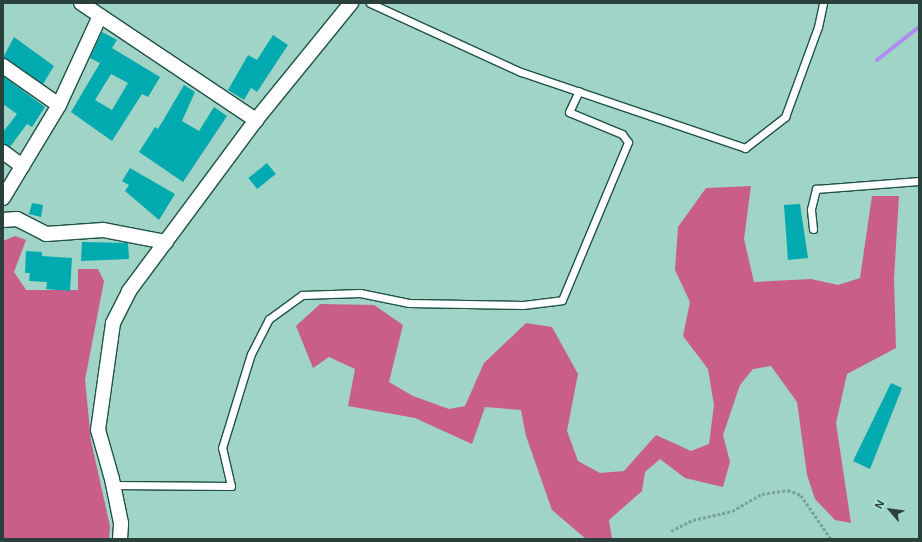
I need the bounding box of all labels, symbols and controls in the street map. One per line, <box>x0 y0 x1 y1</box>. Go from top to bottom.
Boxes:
north arrow <box>870 490 910 530</box>
text: N <box>872 498 887 511</box>

